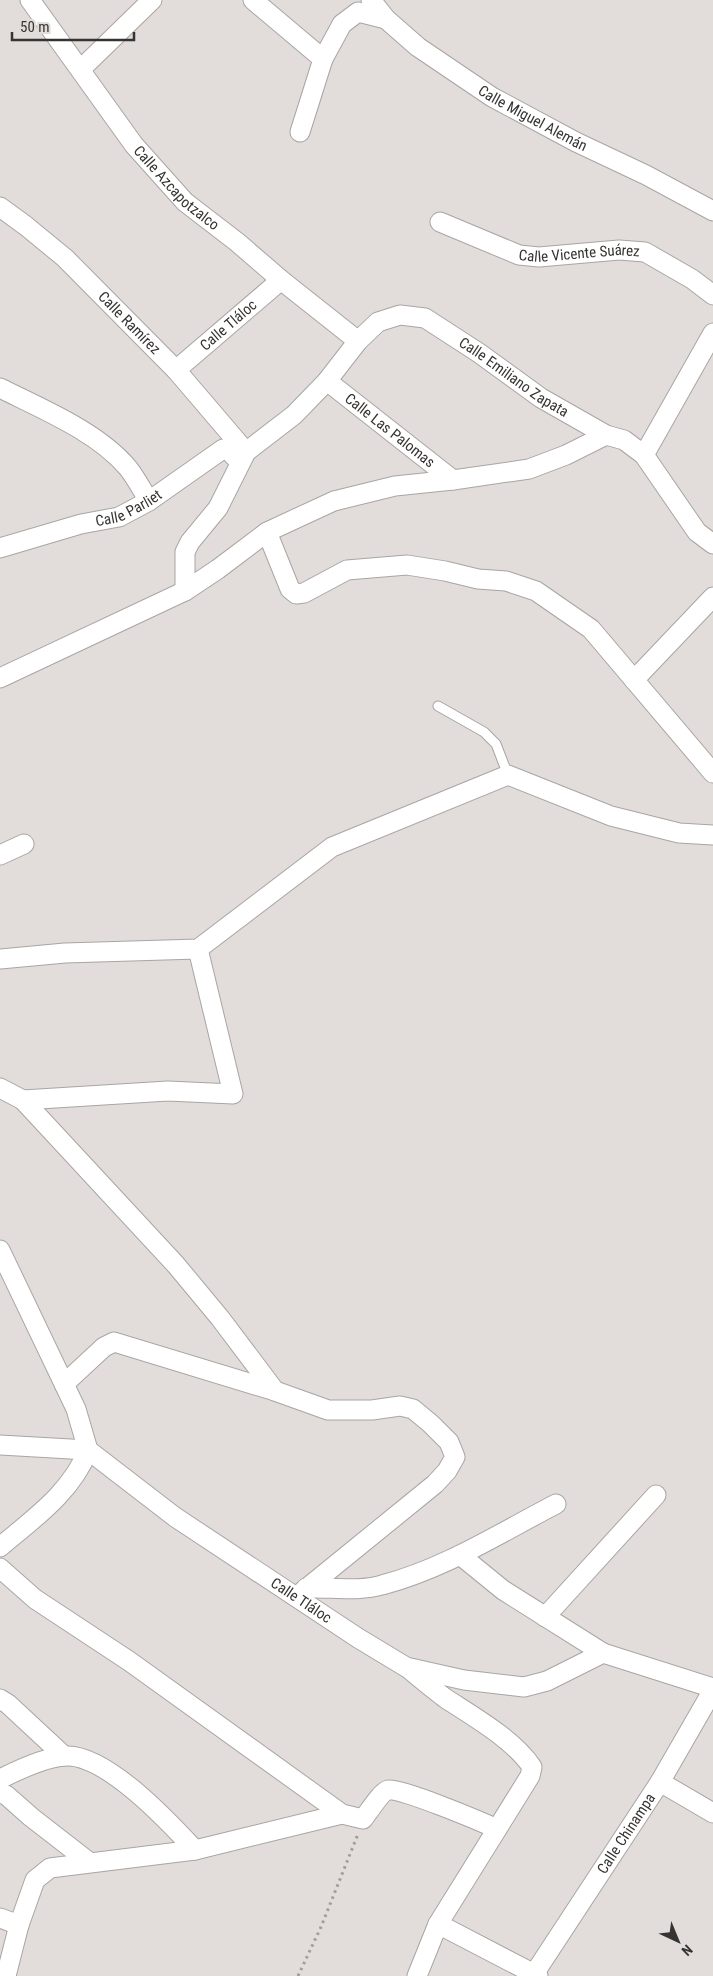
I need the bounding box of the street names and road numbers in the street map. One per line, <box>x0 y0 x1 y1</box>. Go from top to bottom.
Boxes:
street label: Calle Miguel Alemán <box>475 81 590 155</box>
street label: Calle Azcapotzalco <box>130 142 223 234</box>
street label: Calle Vicente Suárez <box>518 241 640 266</box>
street label: Calle Ramírez <box>94 288 164 358</box>
street label: Calle Tláloc <box>196 296 261 354</box>
street label: Calle Emiliano Zapata <box>456 333 572 421</box>
street label: Calle Las Palomas <box>341 390 439 471</box>
street label: Calle Parliet <box>94 486 165 530</box>
street label: Calle Tláloc <box>267 1574 335 1627</box>
street label: Calle Chinampa <box>593 1790 659 1877</box>

